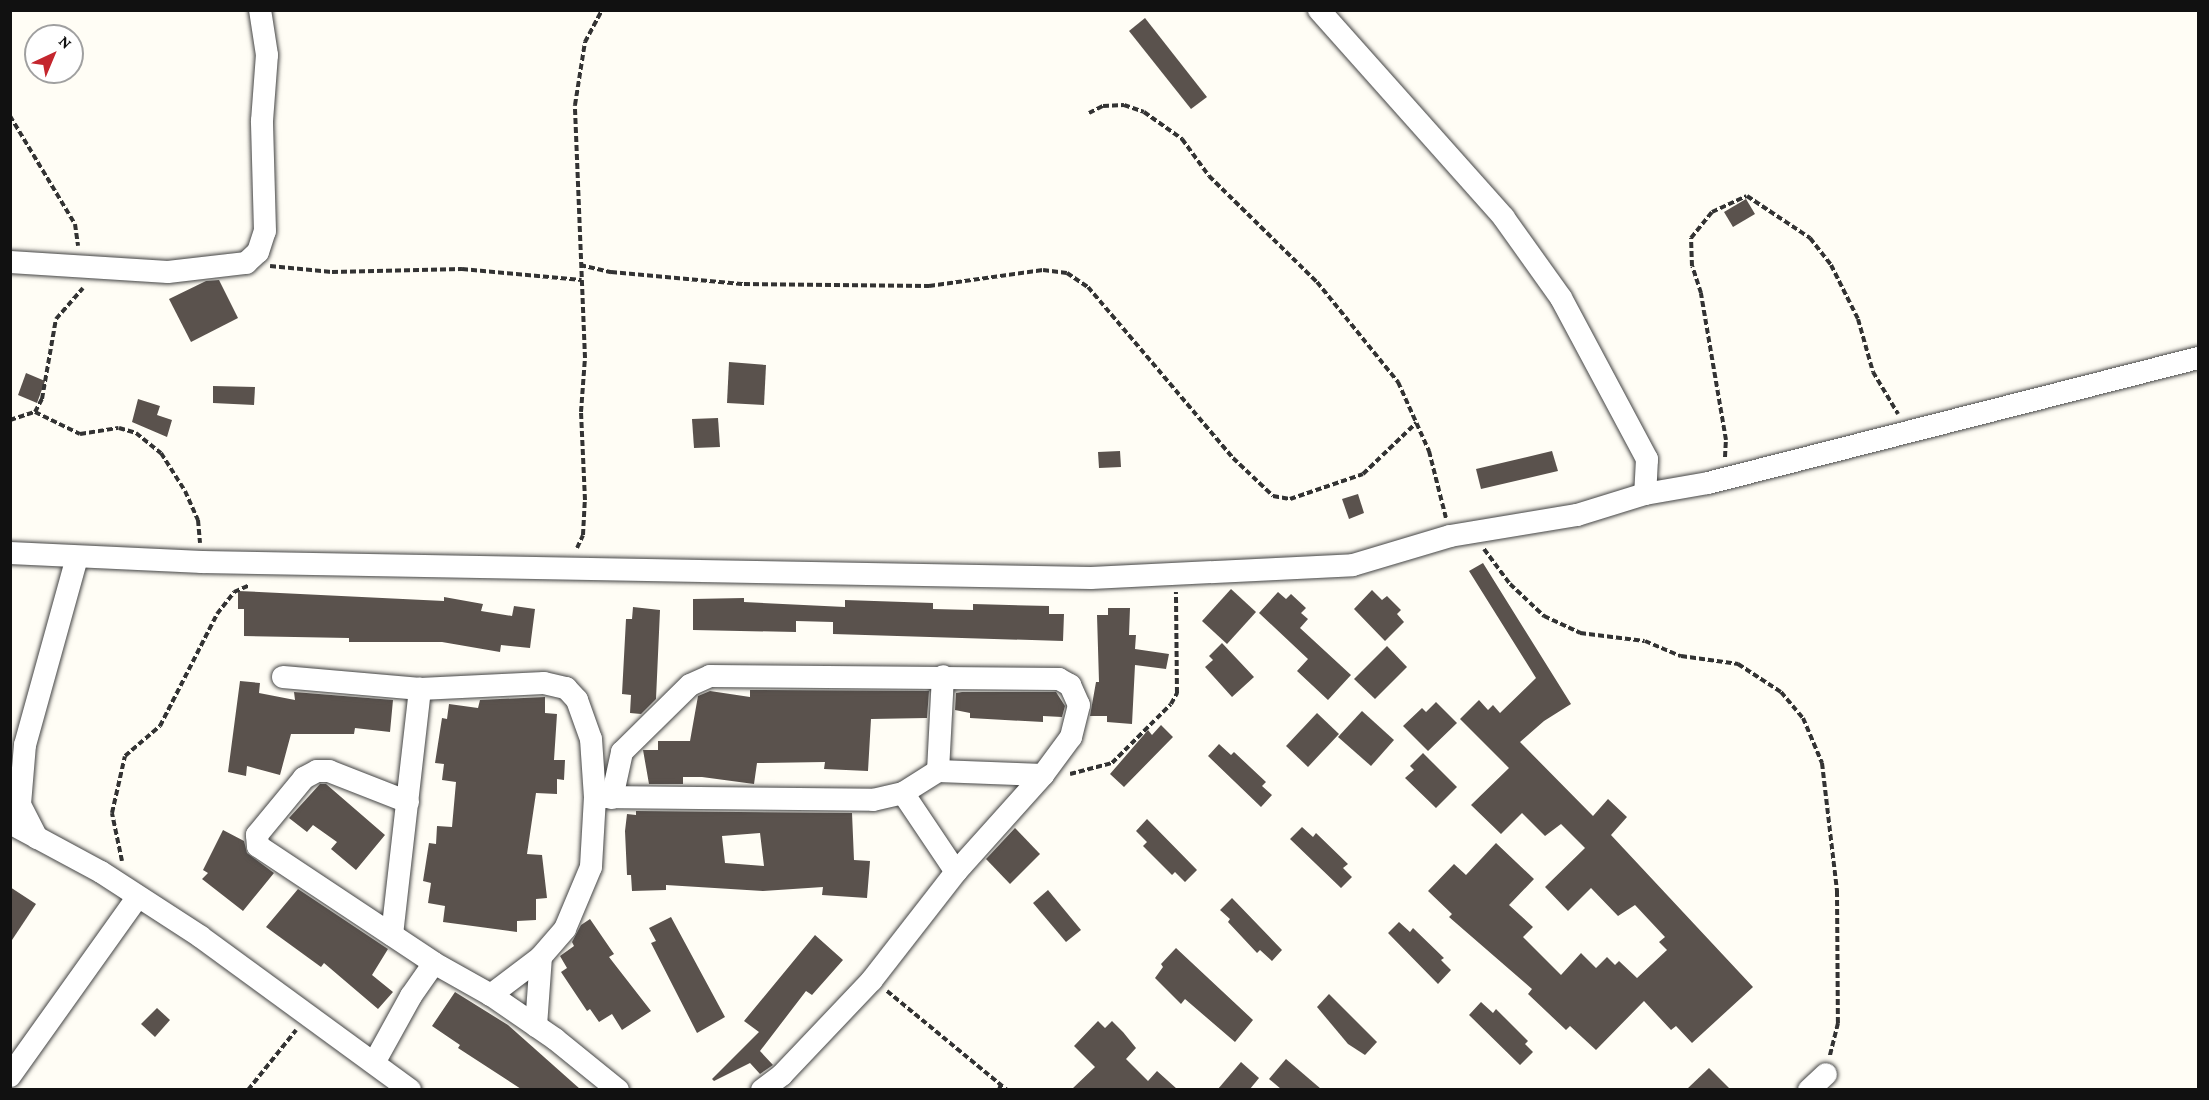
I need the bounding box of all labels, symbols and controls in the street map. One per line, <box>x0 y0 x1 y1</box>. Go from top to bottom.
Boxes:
north arrow <box>24 24 84 84</box>
text: N <box>56 32 75 52</box>

